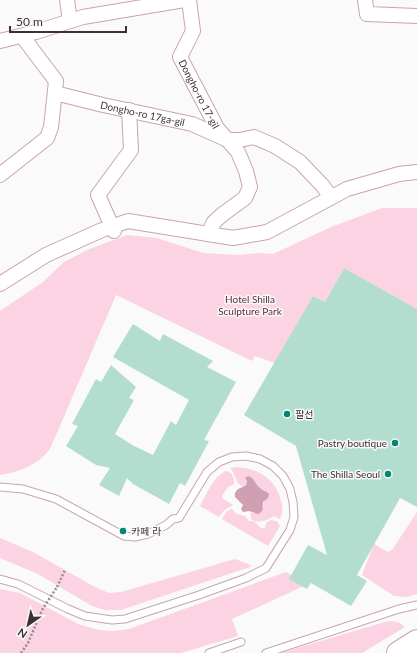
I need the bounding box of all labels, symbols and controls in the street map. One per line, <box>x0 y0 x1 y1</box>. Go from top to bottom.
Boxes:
scale bar <box>10 8 126 34</box>
text: 50 m <box>16 14 43 29</box>
street label: Dongho-ro 17-gil <box>176 57 222 130</box>
street label: Dongho-ro 17ga-gil <box>99 99 186 128</box>
park label: Hotel Shilla Sculpture Park <box>218 293 283 317</box>
place label: 팔선 <box>295 408 313 420</box>
marker: 팔선 <box>282 409 292 419</box>
place label: Pastry boutique <box>318 437 387 449</box>
marker: Pastry boutique <box>390 438 400 448</box>
place label: The Shilla Seoul <box>311 468 380 480</box>
marker: The Shilla Seoul <box>383 469 393 479</box>
place label: 카페 라 <box>131 525 162 537</box>
marker: 카페 라 <box>118 526 128 536</box>
north arrow <box>8 605 48 645</box>
text: N <box>15 626 29 641</box>

